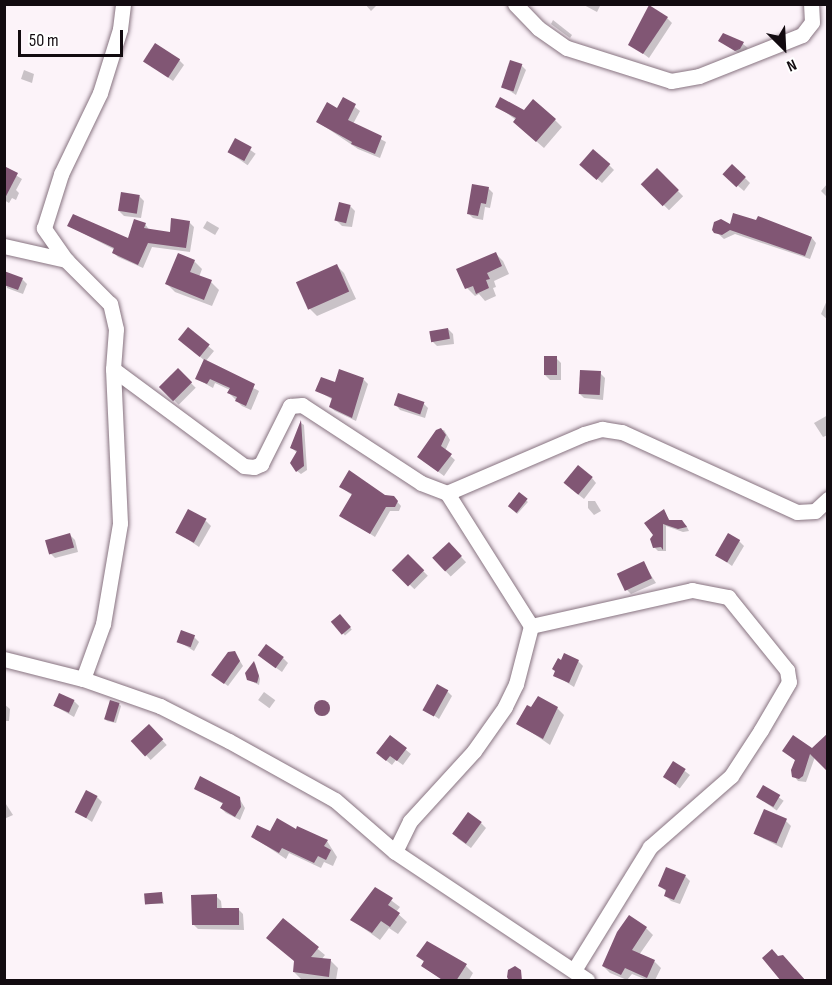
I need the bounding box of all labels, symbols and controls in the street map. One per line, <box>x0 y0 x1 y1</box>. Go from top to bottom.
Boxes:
scale bar <box>21 18 126 56</box>
north arrow <box>754 18 814 78</box>
text: 50 m <box>29 30 59 51</box>
text: N <box>784 54 799 75</box>

